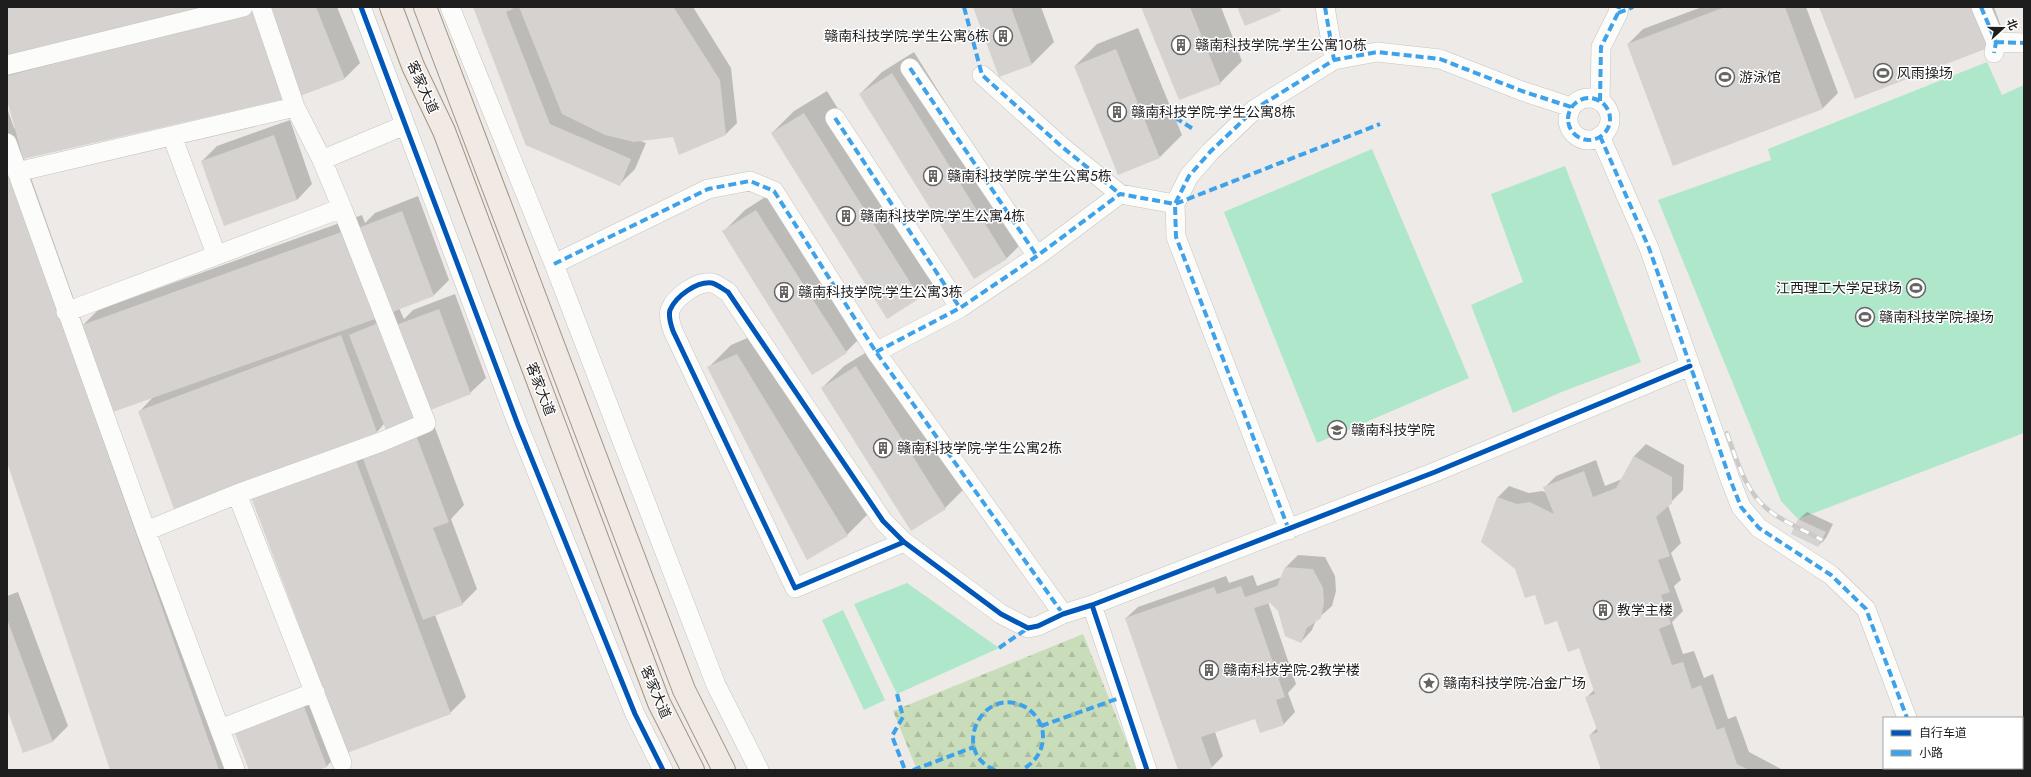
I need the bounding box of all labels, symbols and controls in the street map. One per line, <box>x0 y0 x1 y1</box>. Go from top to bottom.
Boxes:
north arrow <box>1983 8 2023 48</box>
text: 北 <box>2003 16 2022 32</box>
building icon: 赣南科技学院-学生公寓6栋 <box>992 25 1014 47</box>
place label: 赣南科技学院-学生公寓6栋 <box>824 26 989 46</box>
building icon: 赣南科技学院-学生公寓10栋 <box>1170 34 1192 56</box>
place label: 赣南科技学院-学生公寓10栋 <box>1195 35 1367 55</box>
street label: 客家大道 <box>402 57 444 117</box>
sports icon: 风雨操场 <box>1872 62 1894 84</box>
place label: 风雨操场 <box>1897 63 1953 83</box>
sports icon: 游泳馆 <box>1714 66 1736 88</box>
place label: 游泳馆 <box>1739 67 1781 87</box>
building icon: 赣南科技学院-学生公寓8栋 <box>1106 101 1128 123</box>
place label: 赣南科技学院-学生公寓8栋 <box>1131 102 1296 122</box>
building icon: 赣南科技学院-学生公寓5栋 <box>922 165 944 187</box>
place label: 赣南科技学院-学生公寓5栋 <box>947 166 1112 186</box>
building icon: 赣南科技学院-学生公寓4栋 <box>835 205 857 227</box>
place label: 赣南科技学院-学生公寓4栋 <box>860 206 1025 226</box>
sports icon: 江西理工大学足球场 <box>1905 277 1927 299</box>
place label: 江西理工大学足球场 <box>1776 278 1902 298</box>
building icon: 赣南科技学院-学生公寓3栋 <box>773 281 795 303</box>
place label: 赣南科技学院-学生公寓3栋 <box>798 282 963 302</box>
sports icon: 赣南科技学院-操场 <box>1854 306 1876 328</box>
place label: 赣南科技学院-操场 <box>1879 307 1994 327</box>
street label: 客家大道 <box>522 359 560 419</box>
school or university icon: 赣南科技学院 <box>1326 419 1348 441</box>
place label: 赣南科技学院 <box>1351 420 1435 440</box>
building icon: 赣南科技学院-学生公寓2栋 <box>872 437 894 459</box>
place label: 赣南科技学院-学生公寓2栋 <box>897 438 1062 458</box>
building icon: 教学主楼 <box>1592 599 1614 621</box>
place label: 教学主楼 <box>1617 600 1673 620</box>
building icon: 赣南科技学院-2教学楼 <box>1198 659 1220 681</box>
place label: 赣南科技学院-2教学楼 <box>1223 660 1360 680</box>
street label: 客家大道 <box>636 662 676 722</box>
place icon: 赣南科技学院-冶金广场 <box>1418 672 1440 694</box>
place label: 赣南科技学院-冶金广场 <box>1443 673 1586 693</box>
legend <box>1883 717 2023 769</box>
text: 自行车道 <box>1919 724 1967 742</box>
text: 小路 <box>1919 744 1943 762</box>

